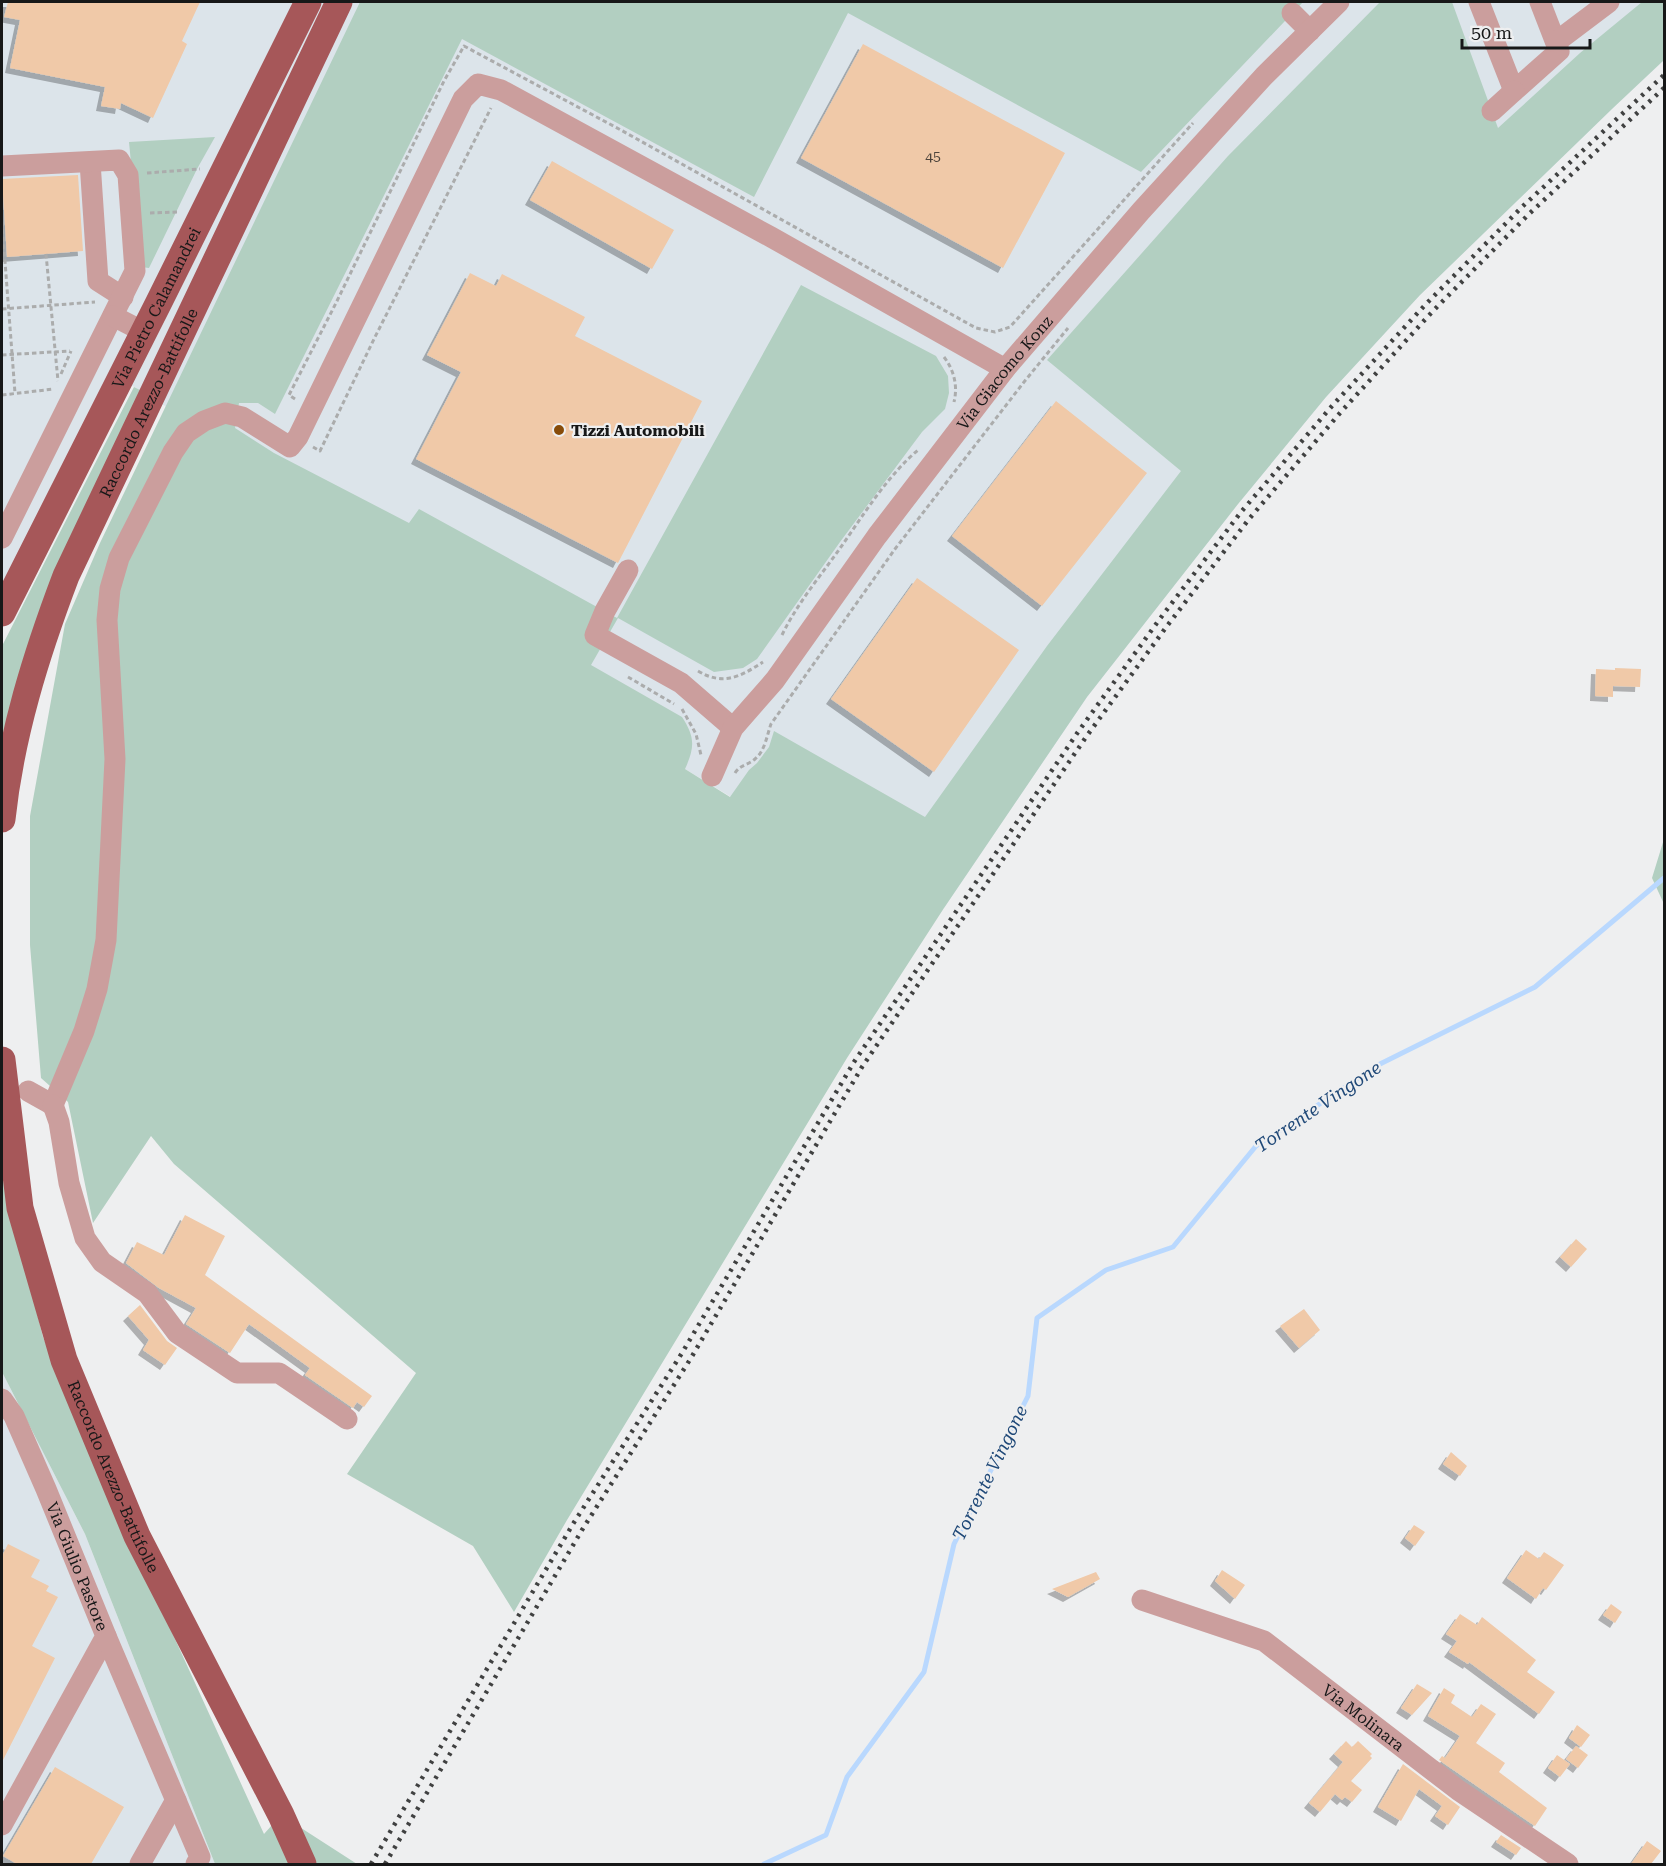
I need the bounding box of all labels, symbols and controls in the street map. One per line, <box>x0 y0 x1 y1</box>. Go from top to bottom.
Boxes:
scale bar <box>1462 12 1590 50</box>
text: 50 m <box>1471 22 1512 43</box>
house number: 45 <box>925 148 941 164</box>
street label: Via Pietro Calamandrei <box>108 224 205 391</box>
street label: Raccordo Arezzo-Battifolle <box>96 305 202 500</box>
street label: Via Giacomo Konz <box>953 312 1057 434</box>
place label: Tizzi Automobili <box>571 421 705 440</box>
marker: Tizzi Automobili <box>552 423 566 437</box>
water label: Torrente Vingone <box>1251 1057 1385 1157</box>
street label: Raccordo Arezzo-Battifolle <box>64 1378 163 1576</box>
water label: Torrente Vingone <box>948 1402 1031 1544</box>
street label: Via Giulio Pastore <box>42 1499 112 1634</box>
street label: Via Molinara <box>1318 1680 1408 1755</box>

